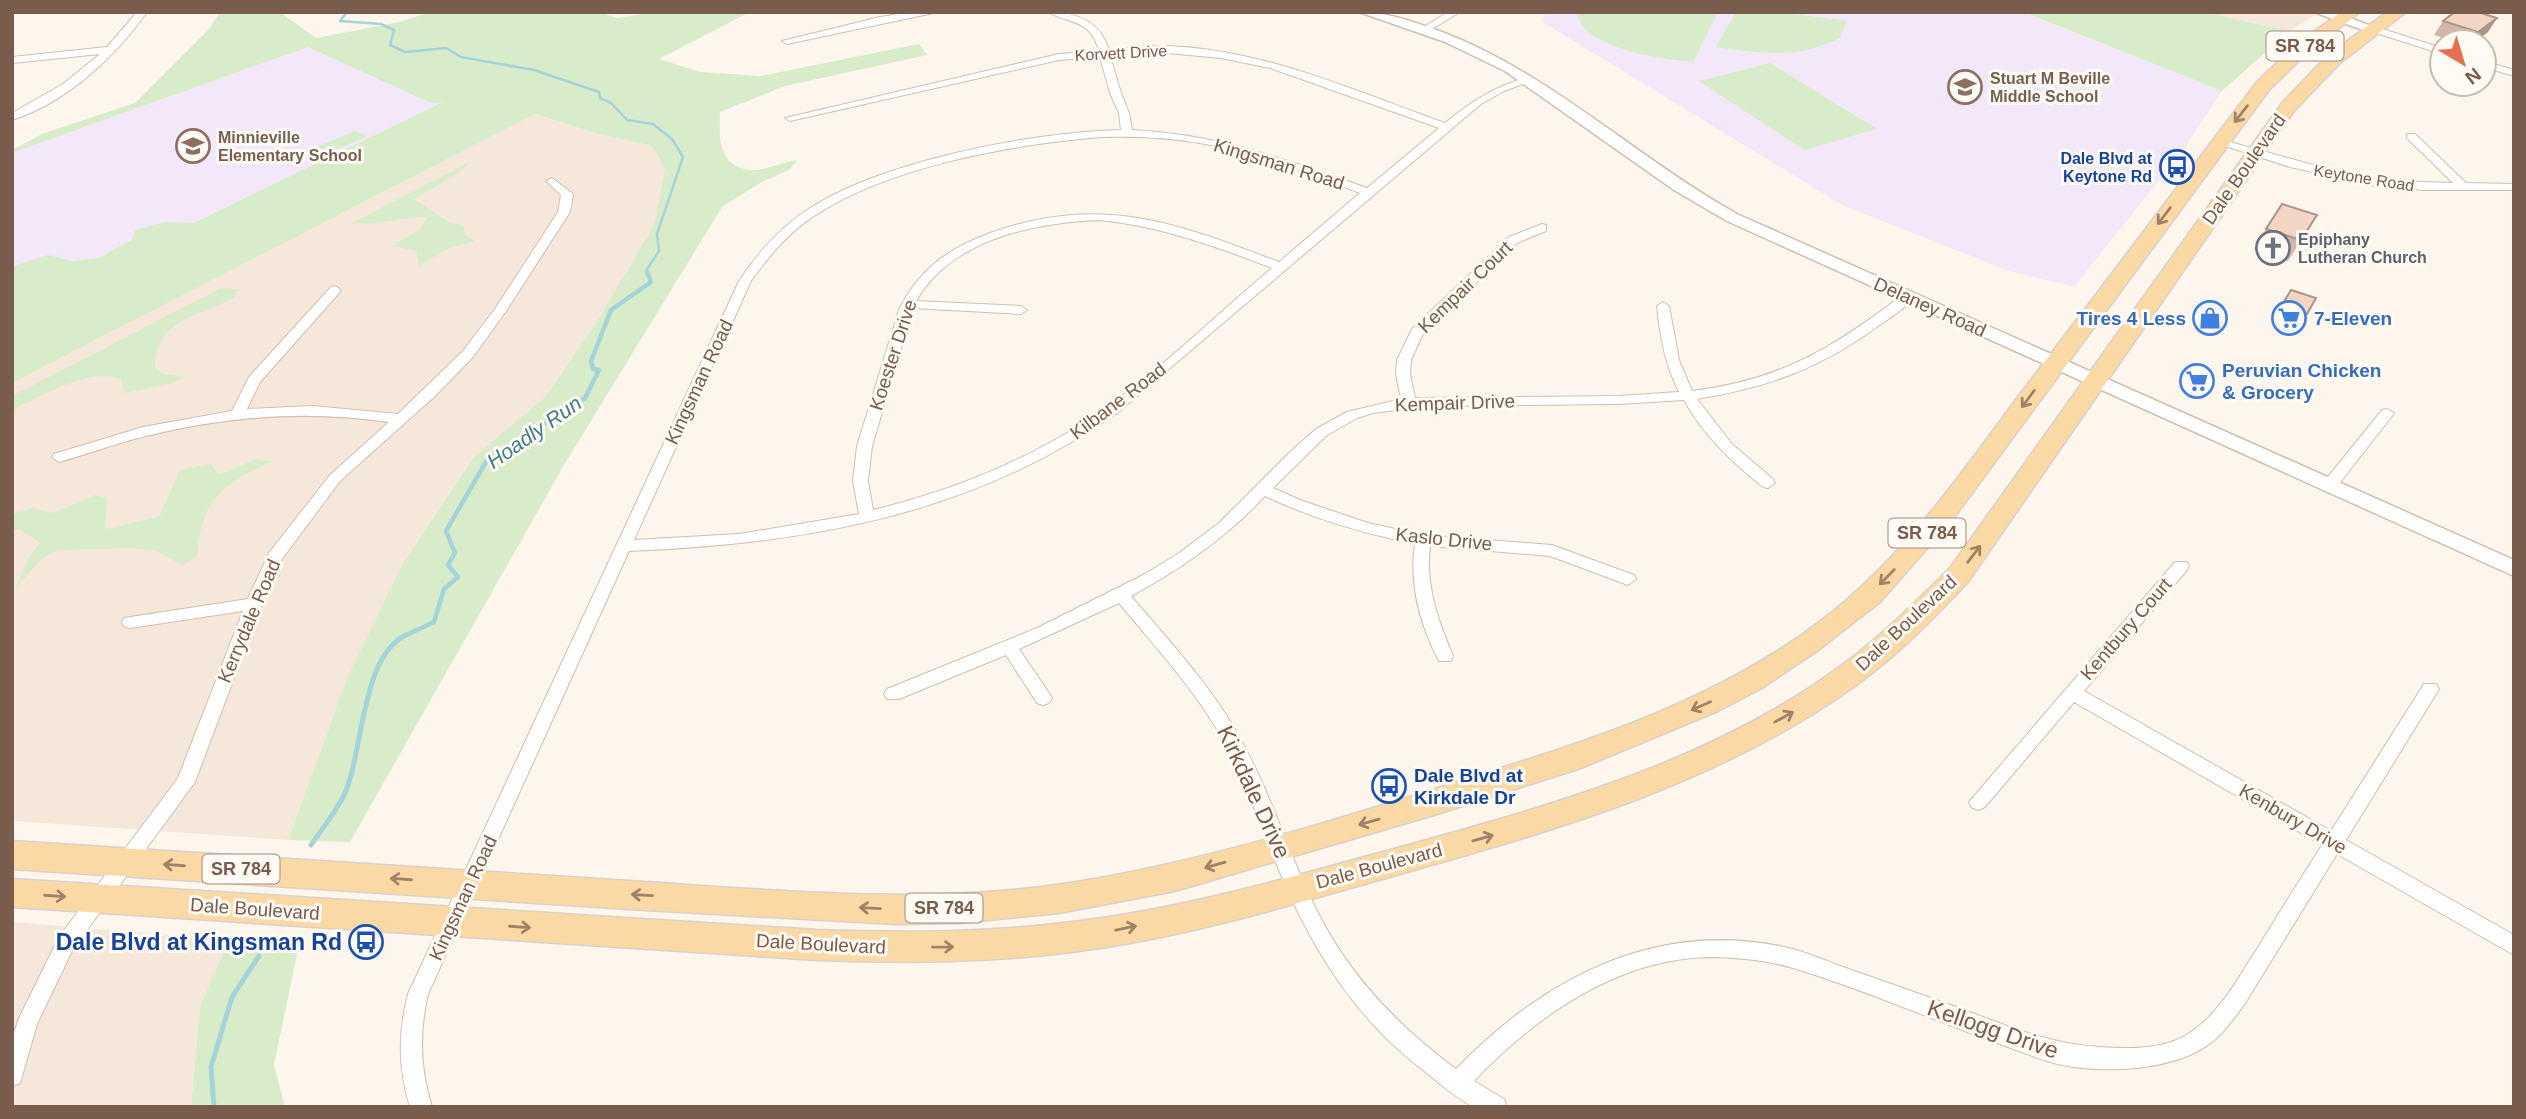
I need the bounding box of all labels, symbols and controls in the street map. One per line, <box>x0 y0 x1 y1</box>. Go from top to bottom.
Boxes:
north arrow <box>2428 28 2498 98</box>
road number: SR 784 <box>2266 32 2344 60</box>
street label: Korvett Drive <box>1074 42 1168 64</box>
text: N <box>2461 64 2485 89</box>
school or university icon: Stuart M Beville Middle School <box>1946 68 1984 106</box>
place label: Stuart M Beville Middle School <box>1990 70 2110 105</box>
one-way arrow <box>2234 104 2249 123</box>
street label: Dale Boulevard <box>2198 110 2290 228</box>
school or university icon: Minnieville Elementary School <box>174 127 212 165</box>
place label: Minnieville Elementary School <box>218 129 362 164</box>
street label: Kingsman Road <box>1211 134 1347 194</box>
bus stop icon: Dale Blvd at Keytone Rd <box>2158 148 2196 186</box>
place label: Dale Blvd at Keytone Rd <box>2060 150 2153 185</box>
street label: Keytone Road <box>2313 162 2415 194</box>
one-way arrow <box>2156 206 2171 225</box>
church icon: Epiphany Lutheran Church <box>2254 229 2292 267</box>
place label: Epiphany Lutheran Church <box>2298 231 2427 266</box>
street label: Kempair Court <box>1414 236 1517 337</box>
street label: Delaney Road <box>1871 273 1989 341</box>
street label: Koester Drive <box>865 297 921 413</box>
shop icon: Tires 4 Less <box>2191 299 2229 337</box>
supermarket icon: 7-Eleven <box>2270 299 2308 337</box>
place label: Tires 4 Less <box>2076 308 2186 329</box>
place label: 7-Eleven <box>2314 308 2392 329</box>
street label: Kingsman Road <box>661 316 737 448</box>
street label: Kilbane Road <box>1066 358 1170 444</box>
place label: Peruvian Chicken & Grocery <box>2222 360 2381 403</box>
supermarket icon: Peruvian Chicken & Grocery <box>2178 362 2216 400</box>
one-way arrow <box>2021 389 2035 408</box>
street label: Kempair Drive <box>1394 390 1516 416</box>
water label: Hoadly Run <box>482 391 586 473</box>
road number: SR 784 <box>1888 518 1966 548</box>
street label: Kaslo Drive <box>1395 523 1493 555</box>
one-way arrow <box>1967 546 1982 564</box>
street label: Kerrydale Road <box>214 556 284 686</box>
one-way arrow <box>1879 568 1896 585</box>
street label: Dale Boulevard <box>1851 571 1961 675</box>
street label: Kentbury Court <box>2076 573 2176 684</box>
one-way arrow <box>1691 700 1712 713</box>
one-way arrow <box>1774 710 1794 724</box>
street label: Kirkdale Drive <box>1212 722 1296 862</box>
place label: Dale Blvd at Kirkdale Dr <box>1414 765 1523 808</box>
bus stop icon: Dale Blvd at Kirkdale Dr <box>1370 767 1408 805</box>
street label: Kenbury Drive <box>2236 780 2350 858</box>
one-way arrow <box>1358 816 1380 829</box>
one-way arrow <box>1471 831 1494 844</box>
street label: Kingsman Road <box>425 832 501 964</box>
street label: Dale Boulevard <box>1314 839 1444 893</box>
road number: SR 784 <box>202 854 280 884</box>
one-way arrow <box>164 858 186 871</box>
one-way arrow <box>1204 860 1226 873</box>
one-way arrow <box>390 873 413 886</box>
one-way arrow <box>631 889 654 902</box>
one-way arrow <box>43 890 66 903</box>
street label: Dale Boulevard <box>189 894 321 924</box>
road number: SR 784 <box>906 894 982 923</box>
one-way arrow <box>859 901 881 914</box>
one-way arrow <box>508 920 531 933</box>
one-way arrow <box>1114 921 1137 935</box>
bus stop icon: Dale Blvd at Kingsman Rd <box>347 923 385 961</box>
place label: Dale Blvd at Kingsman Rd <box>56 929 342 955</box>
street label: Dale Boulevard <box>756 930 886 958</box>
one-way arrow <box>931 940 954 954</box>
street label: Kellogg Drive <box>1924 994 2062 1064</box>

